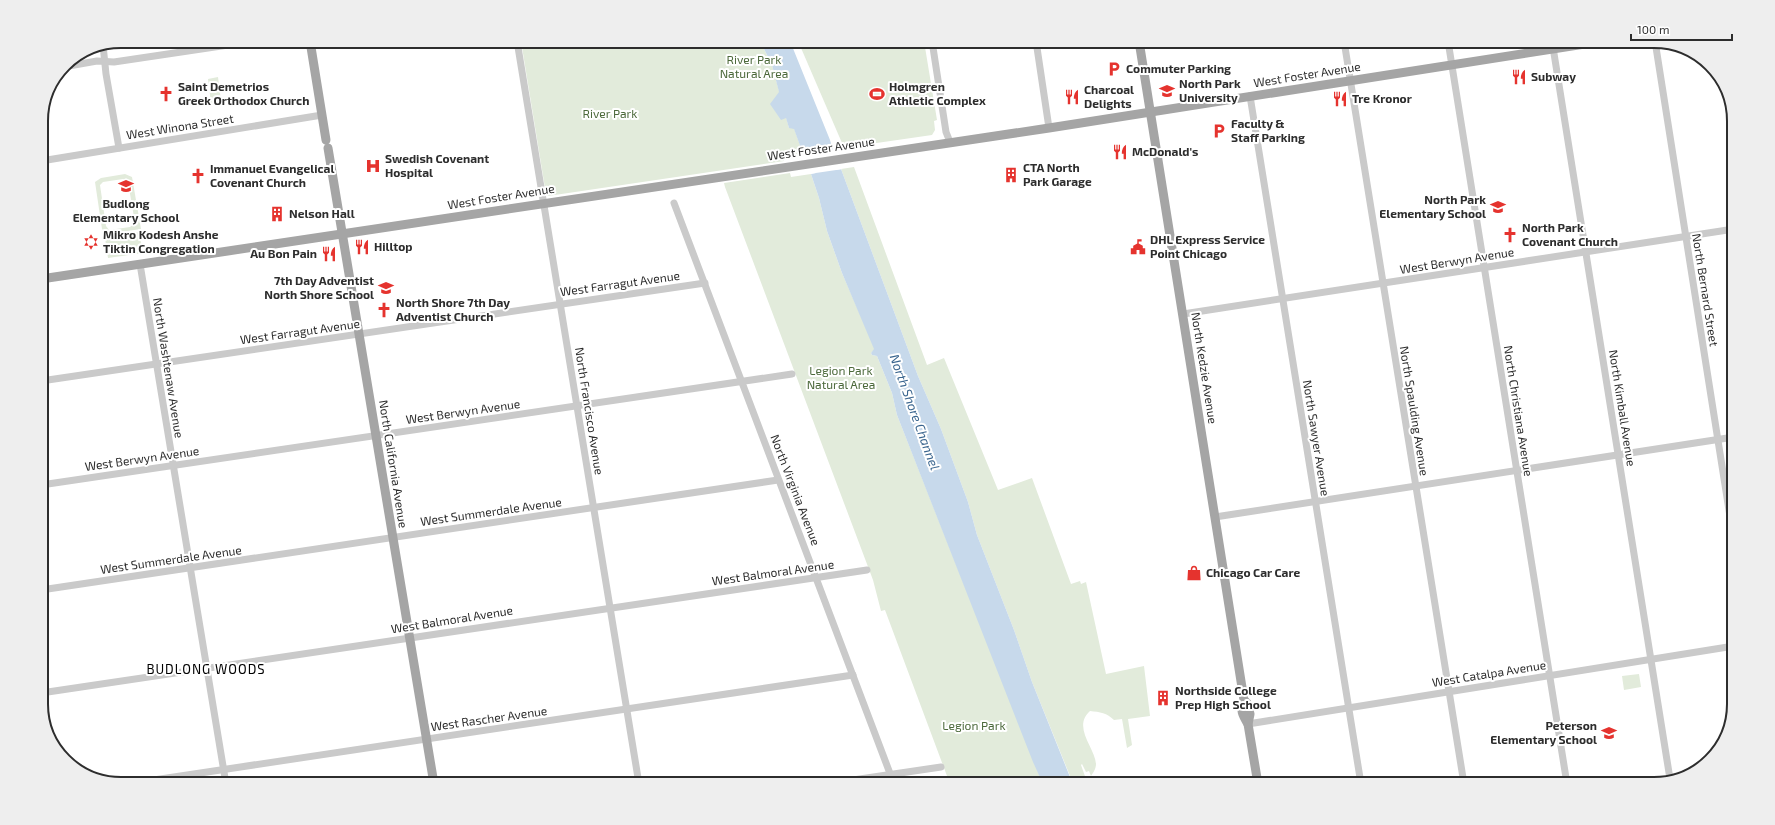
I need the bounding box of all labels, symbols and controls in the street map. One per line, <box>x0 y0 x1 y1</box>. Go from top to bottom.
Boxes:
scale bar <box>1631 16 1732 42</box>
text: 100 m <box>1637 22 1669 36</box>
park label: River Park Natural Area <box>720 52 788 80</box>
street label: West Foster Avenue <box>1252 59 1361 89</box>
parking icon: Commuter Parking <box>1105 60 1123 78</box>
place label: Commuter Parking <box>1126 61 1231 75</box>
restaurant icon: Subway <box>1510 68 1528 86</box>
place label: Subway <box>1531 69 1576 84</box>
place label: North Park University <box>1179 76 1241 105</box>
place label: Saint Demetrios Greek Orthodox Church <box>178 79 309 107</box>
place label: Holmgren Athletic Complex <box>889 79 986 107</box>
place label: Charcoal Delights <box>1084 82 1134 110</box>
school or university icon: North Park University <box>1158 82 1176 100</box>
church icon: Saint Demetrios Greek Orthodox Church <box>157 85 175 103</box>
sports icon: Holmgren Athletic Complex <box>868 85 886 103</box>
restaurant icon: Charcoal Delights <box>1063 88 1081 106</box>
restaurant icon: Tre Kronor <box>1331 90 1349 108</box>
place label: Tre Kronor <box>1352 91 1412 105</box>
park label: River Park <box>583 106 637 120</box>
street label: West Winona Street <box>125 111 235 141</box>
place label: Faculty & Staff Parking <box>1231 116 1305 144</box>
parking icon: Faculty & Staff Parking <box>1210 122 1228 140</box>
street label: West Foster Avenue <box>766 134 875 162</box>
restaurant icon: McDonald's <box>1111 143 1129 161</box>
place label: McDonald's <box>1132 144 1198 158</box>
place label: Swedish Covenant Hospital <box>385 151 489 179</box>
hospital icon: Swedish Covenant Hospital <box>364 157 382 175</box>
place label: CTA North Park Garage <box>1023 160 1092 188</box>
place label: Immanuel Evangelical Covenant Church <box>210 161 334 189</box>
building icon: CTA North Park Garage <box>1002 166 1020 184</box>
church icon: Immanuel Evangelical Covenant Church <box>189 167 207 185</box>
school or university icon: Budlong Elementary School <box>117 177 135 195</box>
street label: West Foster Avenue <box>446 181 555 211</box>
place label: North Park Elementary School <box>1379 192 1486 221</box>
place label: Budlong Elementary School <box>73 196 179 225</box>
school or university icon: North Park Elementary School <box>1489 198 1507 216</box>
building icon: Nelson Hall <box>268 205 286 223</box>
place label: Nelson Hall <box>289 206 355 220</box>
place label: North Park Covenant Church <box>1522 220 1618 248</box>
church icon: North Park Covenant Church <box>1501 226 1519 244</box>
place label: Mikro Kodesh Anshe Tiktin Congregation <box>103 227 219 255</box>
place label: DHL Express Service Point Chicago <box>1150 232 1265 260</box>
street label: North Bernard Street <box>1690 232 1722 348</box>
synagogue icon: Mikro Kodesh Anshe Tiktin Congregation <box>82 233 100 251</box>
restaurant icon: Hilltop <box>353 238 371 256</box>
public building icon: DHL Express Service Point Chicago <box>1129 238 1147 256</box>
place label: Hilltop <box>374 239 413 253</box>
street label: West Berwyn Avenue <box>1399 244 1515 276</box>
restaurant icon: Au Bon Pain <box>320 245 338 263</box>
place label: Au Bon Pain <box>250 246 317 260</box>
street label: West Farragut Avenue <box>559 268 681 298</box>
place label: 7th Day Adventist North Shore School <box>264 273 374 301</box>
school or university icon: 7th Day Adventist North Shore School <box>377 279 395 297</box>
place label: North Shore 7th Day Adventist Church <box>396 295 510 323</box>
street label: North Washtenaw Avenue <box>151 297 187 439</box>
church icon: North Shore 7th Day Adventist Church <box>375 301 393 319</box>
street label: North Kedzie Avenue <box>1189 311 1221 425</box>
street label: West Farragut Avenue <box>239 316 361 346</box>
street label: North Christiana Avenue <box>1502 344 1536 477</box>
street label: North Spaulding Avenue <box>1398 345 1432 477</box>
street label: North Francisco Avenue <box>573 346 607 476</box>
street label: North Kimball Avenue <box>1607 349 1639 467</box>
water label: North Shore Channel <box>887 352 943 472</box>
park label: Legion Park Natural Area <box>807 363 875 391</box>
street label: North Sawyer Avenue <box>1301 379 1333 497</box>
street label: West Berwyn Avenue <box>405 396 521 426</box>
street label: North California Avenue <box>377 399 411 529</box>
street label: North Virginia Avenue <box>768 432 824 547</box>
street label: West Berwyn Avenue <box>84 443 200 473</box>
street label: West Summerdale Avenue <box>419 494 563 528</box>
street label: West Summerdale Avenue <box>99 542 243 576</box>
street label: West Balmoral Avenue <box>711 557 835 588</box>
shop icon: Chicago Car Care <box>1185 564 1203 582</box>
place label: Chicago Car Care <box>1206 565 1300 579</box>
street label: West Balmoral Avenue <box>390 602 514 636</box>
street label: West Catalpa Avenue <box>1431 657 1547 689</box>
district label: BUDLONG WOODS <box>146 661 266 677</box>
place label: Northside College Prep High School <box>1175 683 1277 711</box>
building icon: Northside College Prep High School <box>1154 689 1172 707</box>
street label: West Rascher Avenue <box>430 703 548 733</box>
park label: Legion Park <box>942 718 1006 732</box>
place label: Peterson Elementary School <box>1490 718 1597 747</box>
school or university icon: Peterson Elementary School <box>1600 724 1618 742</box>

